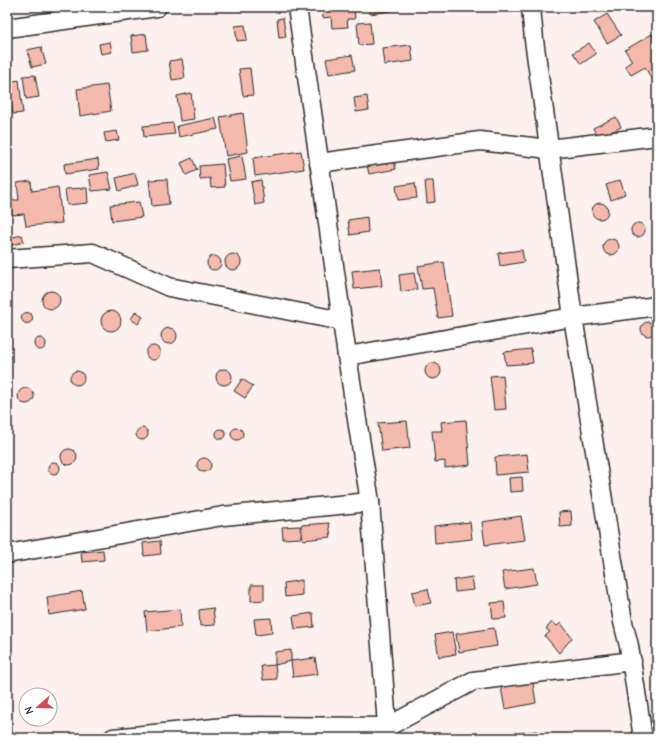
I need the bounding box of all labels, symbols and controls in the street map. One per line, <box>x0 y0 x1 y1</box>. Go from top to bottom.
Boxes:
north arrow <box>18 687 58 727</box>
text: N <box>22 705 36 716</box>

